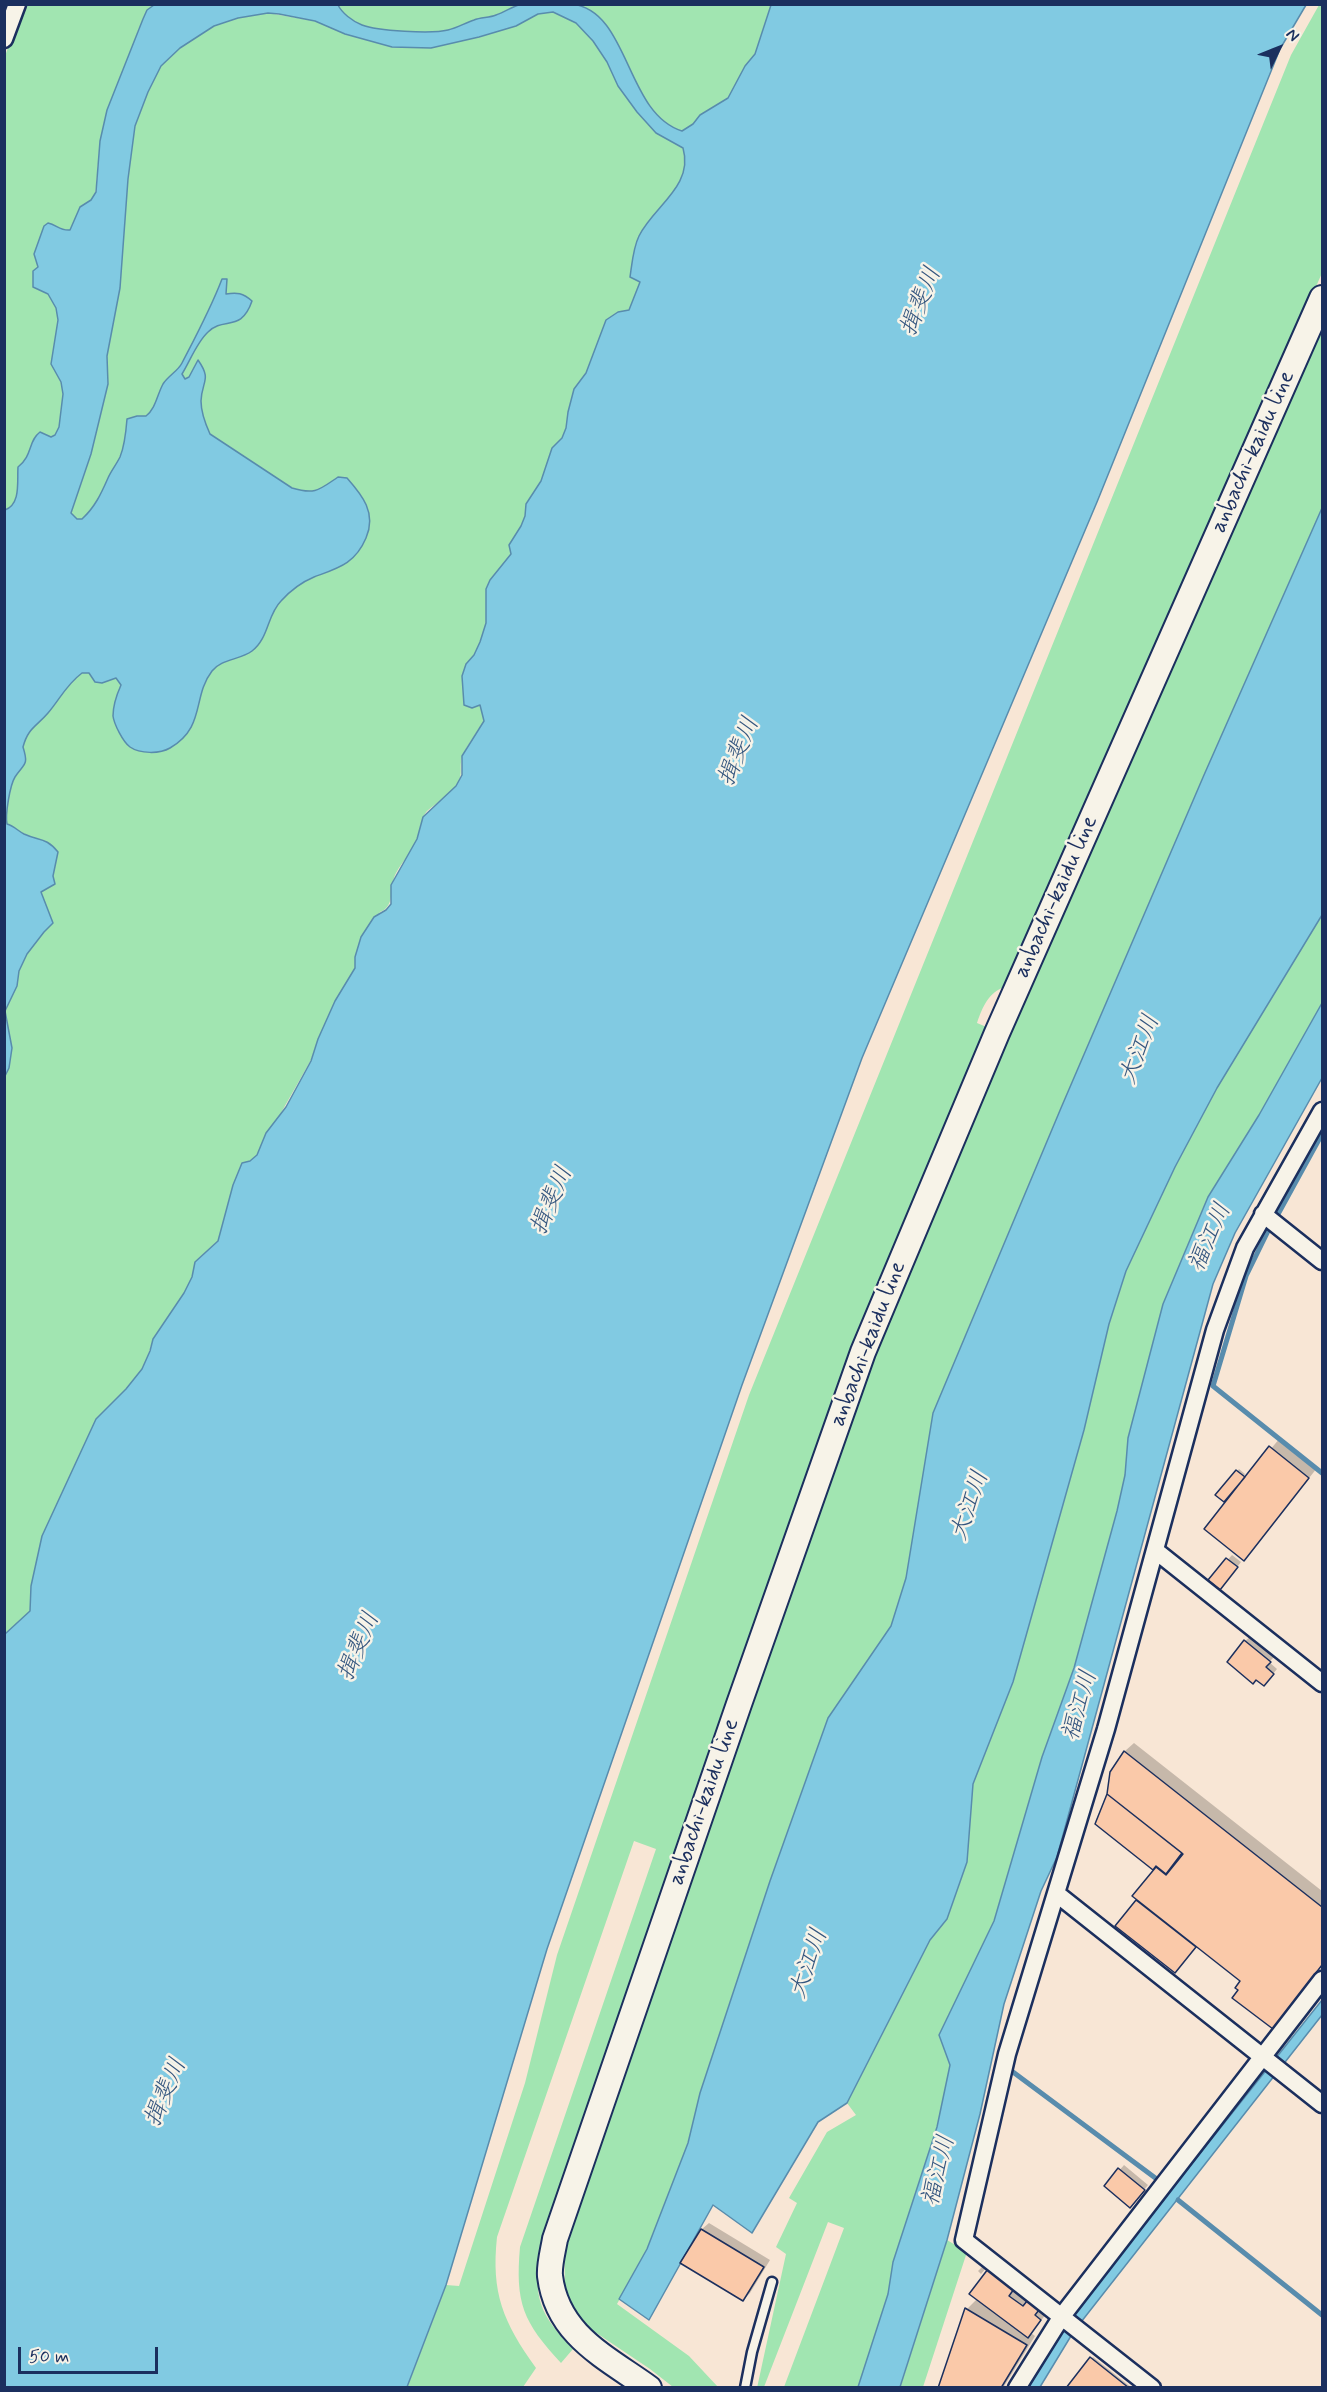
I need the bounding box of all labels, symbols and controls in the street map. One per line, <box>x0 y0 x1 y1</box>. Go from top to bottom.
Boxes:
north arrow <box>1249 18 1309 78</box>
text: N <box>1281 24 1304 46</box>
water label: 揖斐川 <box>895 263 949 341</box>
street label: anbachi-kaidu line <box>1207 367 1301 537</box>
water label: 揖斐川 <box>713 713 767 791</box>
street label: anbachi-kaidu line <box>1010 812 1104 982</box>
water label: 大江川 <box>1115 1011 1167 1089</box>
water label: 揖斐川 <box>526 1162 580 1240</box>
water label: 福江川 <box>1183 1199 1239 1277</box>
street label: anbachi-kaidu line <box>825 1258 913 1430</box>
water label: 大江川 <box>946 1467 996 1545</box>
water label: 揖斐川 <box>333 1608 387 1686</box>
water label: 福江川 <box>1057 1667 1105 1745</box>
street label: anbachi-kaidu line <box>664 1715 746 1889</box>
water label: 大江川 <box>785 1925 835 2003</box>
water label: 揖斐川 <box>140 2054 194 2132</box>
water label: 福江川 <box>917 2133 963 2209</box>
scale bar <box>21 2335 160 2373</box>
text: 50 m <box>29 2345 69 2369</box>

